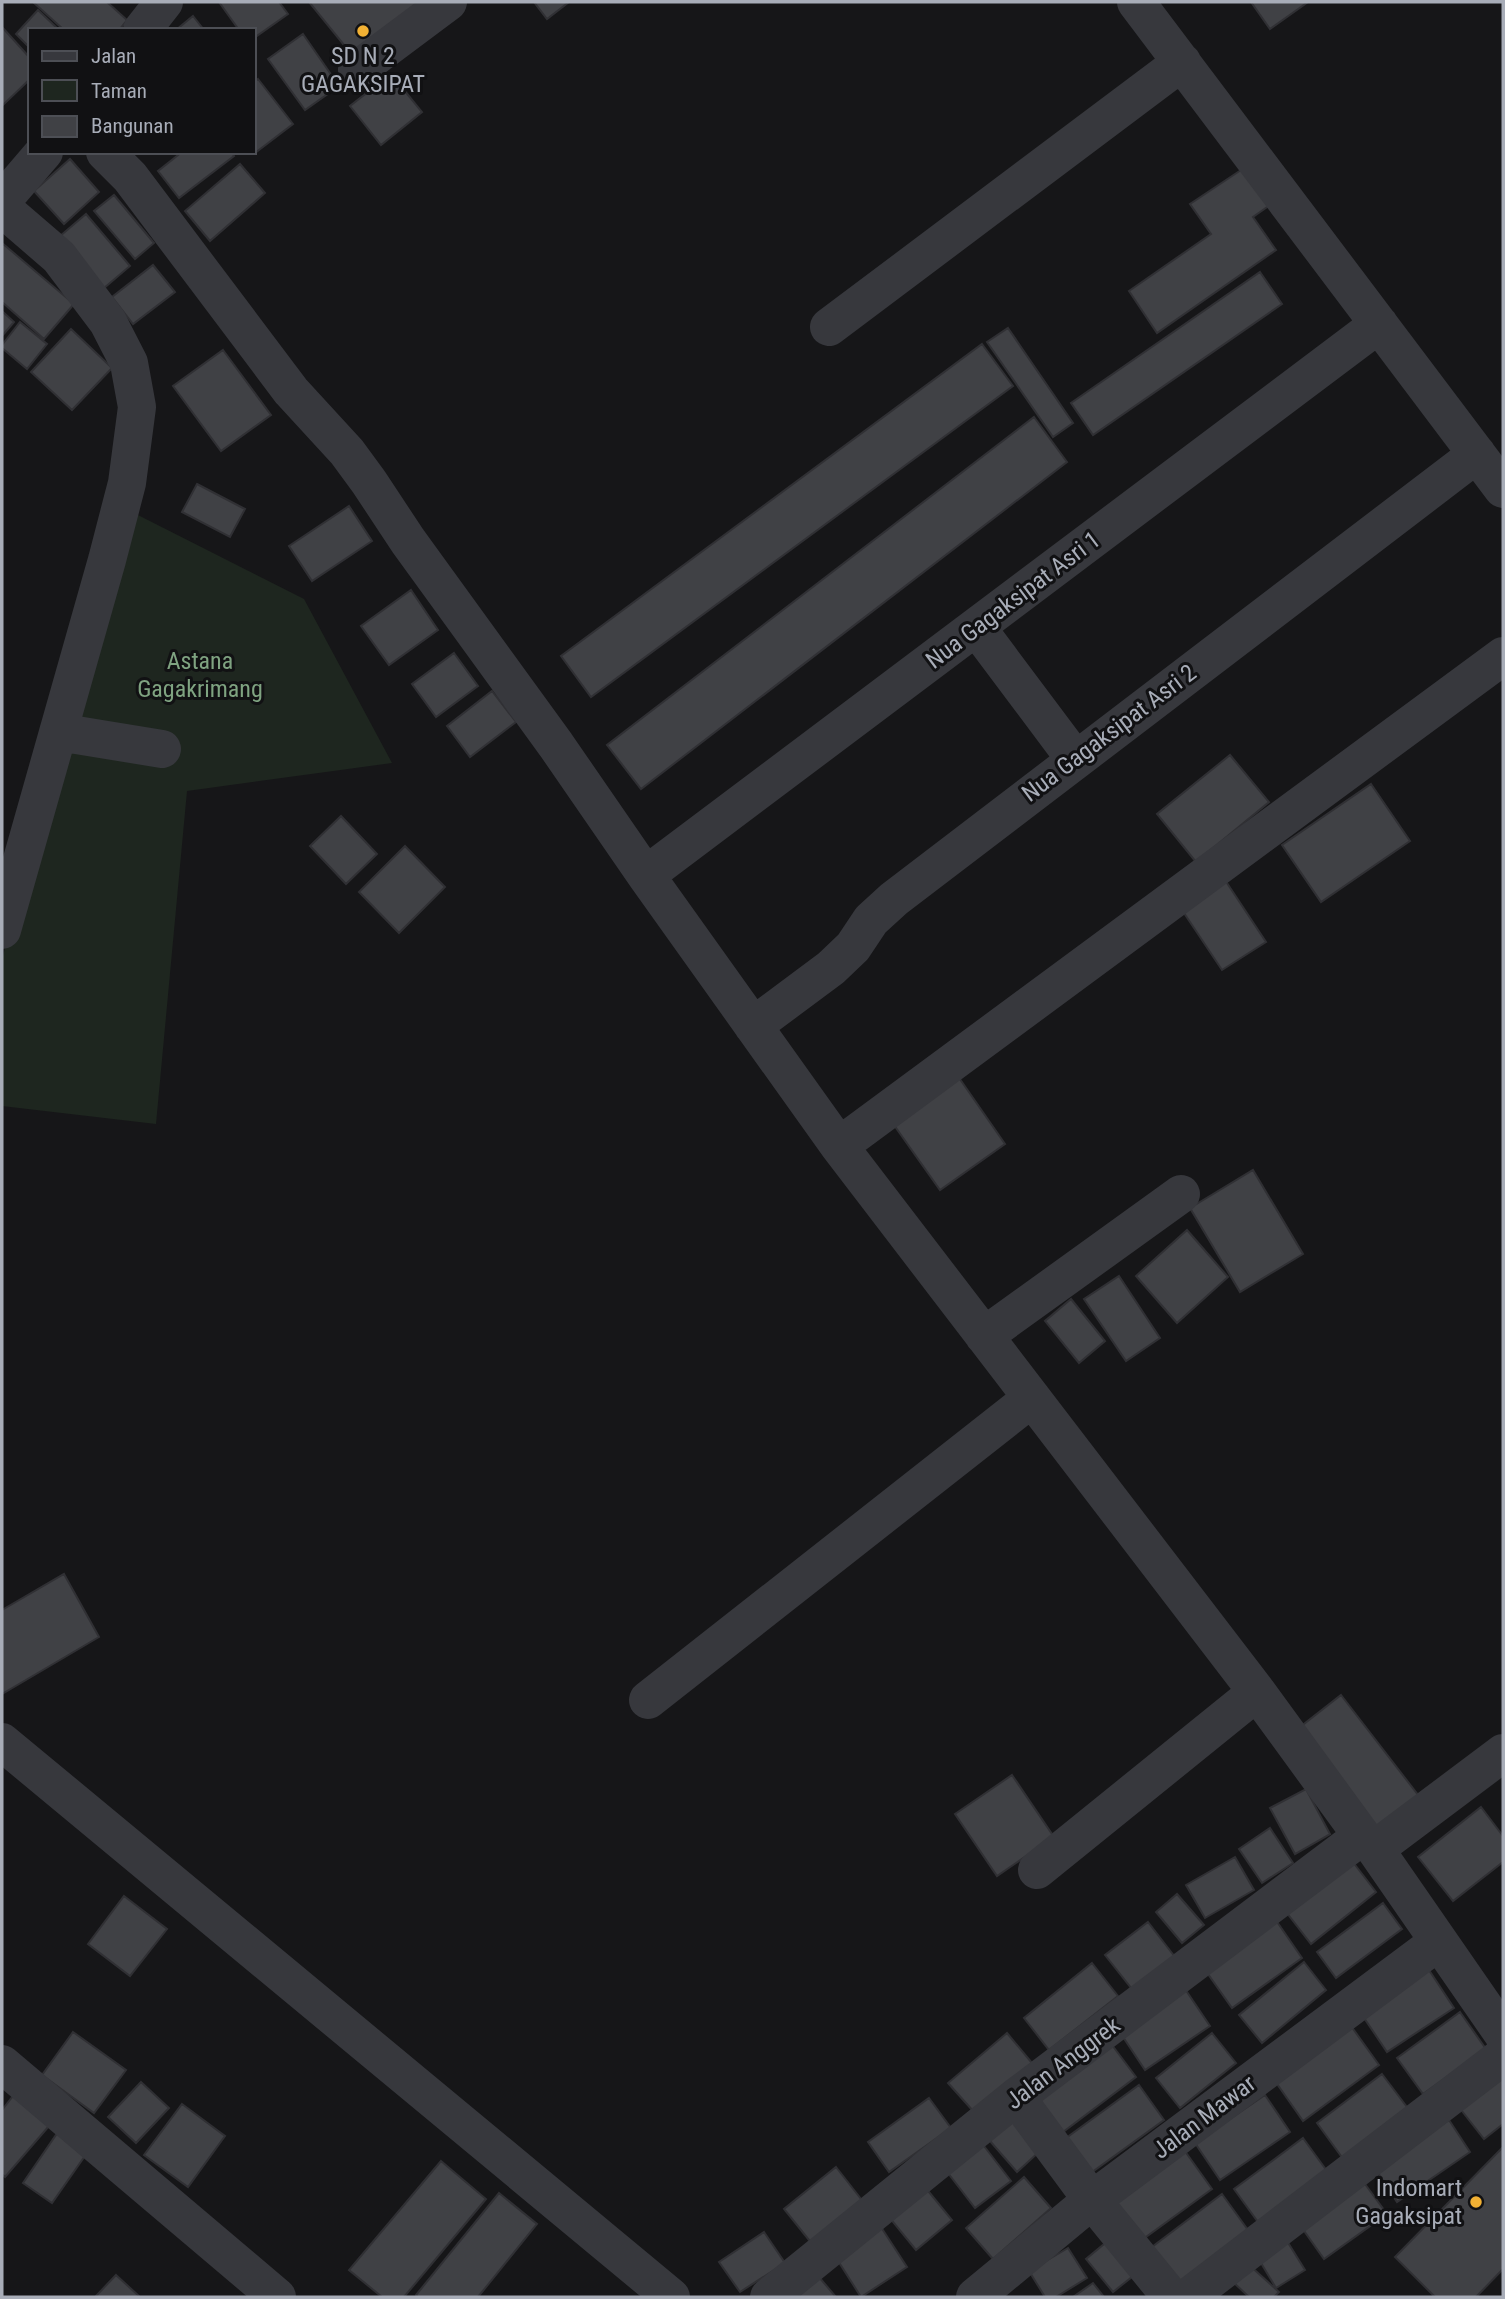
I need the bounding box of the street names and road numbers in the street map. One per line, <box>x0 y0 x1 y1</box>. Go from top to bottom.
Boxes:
street label: Nua Gagaksipat Asri 1 <box>920 525 1106 675</box>
street label: Nua Gagaksipat Asri 2 <box>1016 658 1202 808</box>
street label: Jalan Anggrek <box>1000 2011 1126 2115</box>
street label: Jalan Mawar <box>1147 2069 1261 2165</box>

